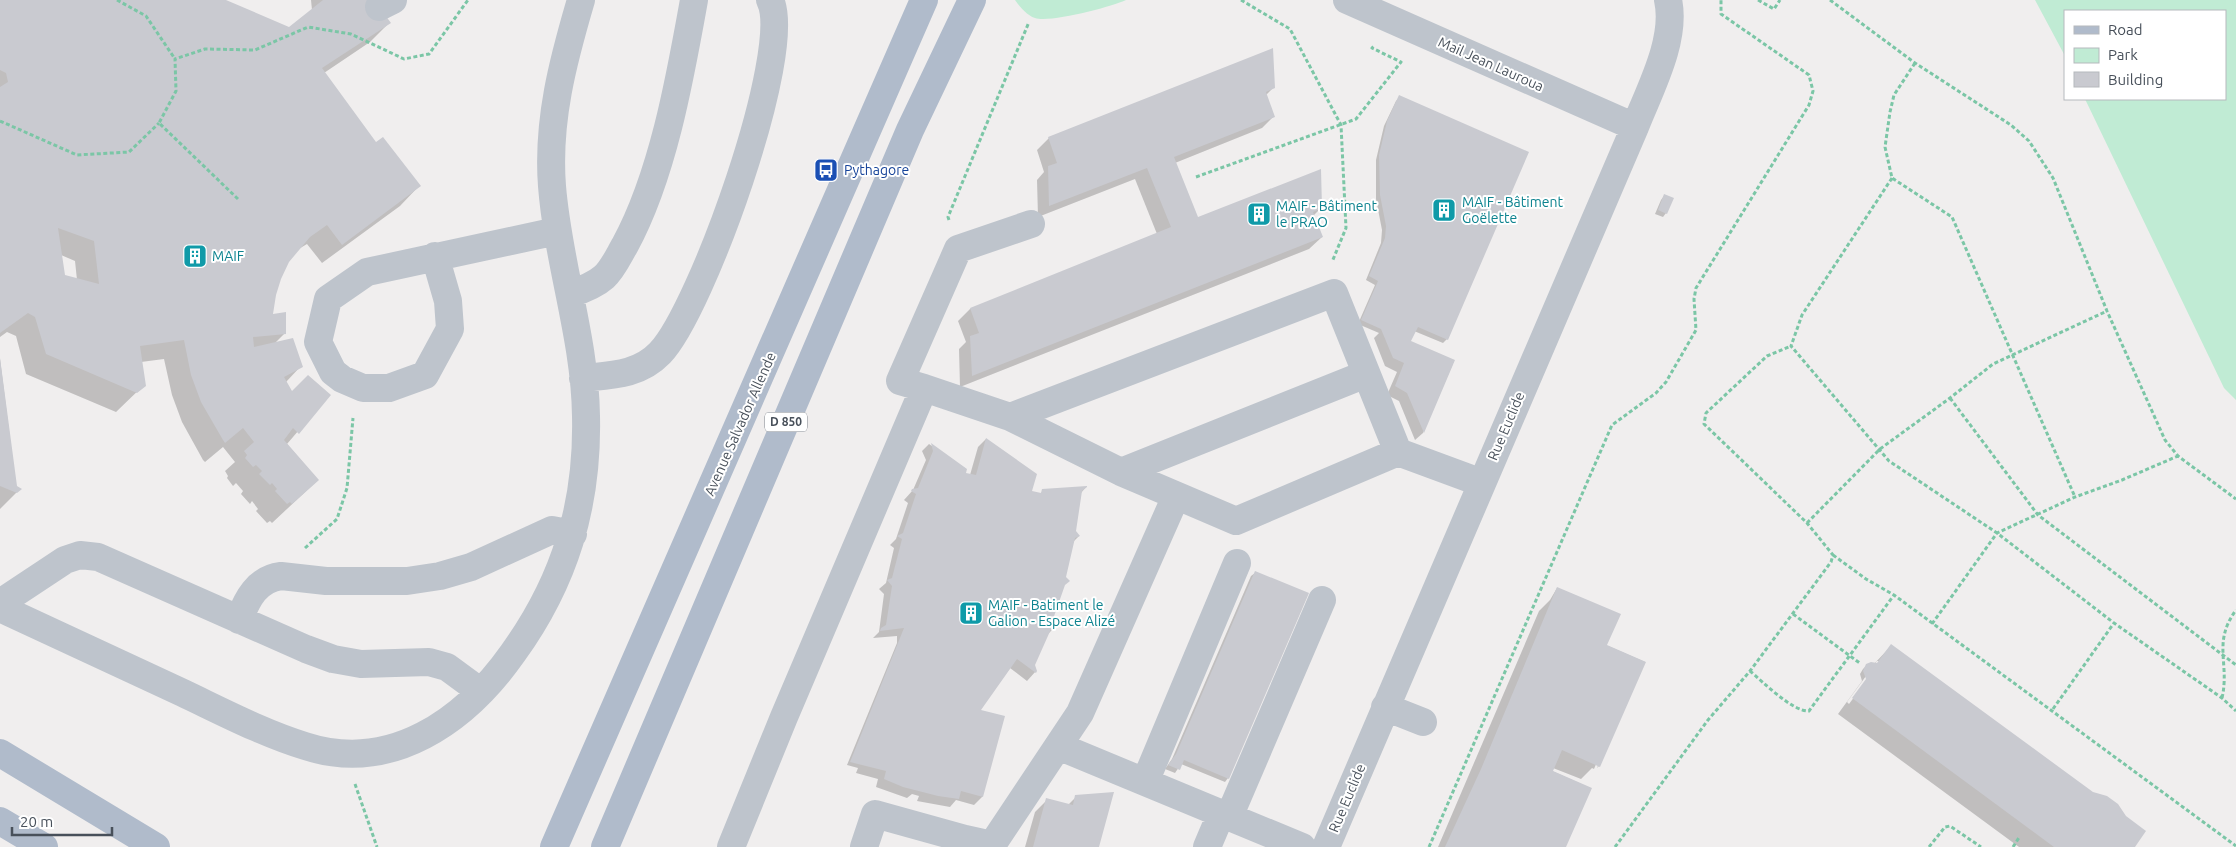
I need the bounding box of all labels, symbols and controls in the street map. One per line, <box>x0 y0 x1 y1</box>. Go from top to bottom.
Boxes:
legend <box>2064 10 2226 100</box>
text: Road <box>2108 21 2143 38</box>
street label: Mail Jean Lauroua <box>1436 34 1546 94</box>
text: Park <box>2108 46 2138 63</box>
text: Building <box>2108 71 2163 88</box>
bus stop icon: Pythagore <box>813 157 839 183</box>
place label: Pythagore <box>844 162 909 178</box>
place label: MAIF - Bâtiment Goëlette <box>1462 194 1563 226</box>
building icon: MAIF - Bâtiment Goëlette <box>1431 197 1457 223</box>
place label: MAIF - Bâtiment le PRAO <box>1276 198 1377 230</box>
building icon: MAIF - Bâtiment le PRAO <box>1246 201 1272 227</box>
building icon: MAIF <box>182 243 208 269</box>
place label: MAIF <box>212 248 244 264</box>
street label: Avenue Salvador Allende <box>701 350 779 498</box>
street label: Rue Euclide <box>1484 389 1528 463</box>
road number: D 850 <box>765 412 807 432</box>
place label: MAIF - Batiment le Galion - Espace Alizé <box>988 597 1115 629</box>
building icon: MAIF - Batiment le Galion - Espace Alizé <box>958 600 984 626</box>
street label: Rue Euclide <box>1325 761 1369 835</box>
scale bar <box>12 804 112 836</box>
text: 20 m <box>20 813 53 830</box>

